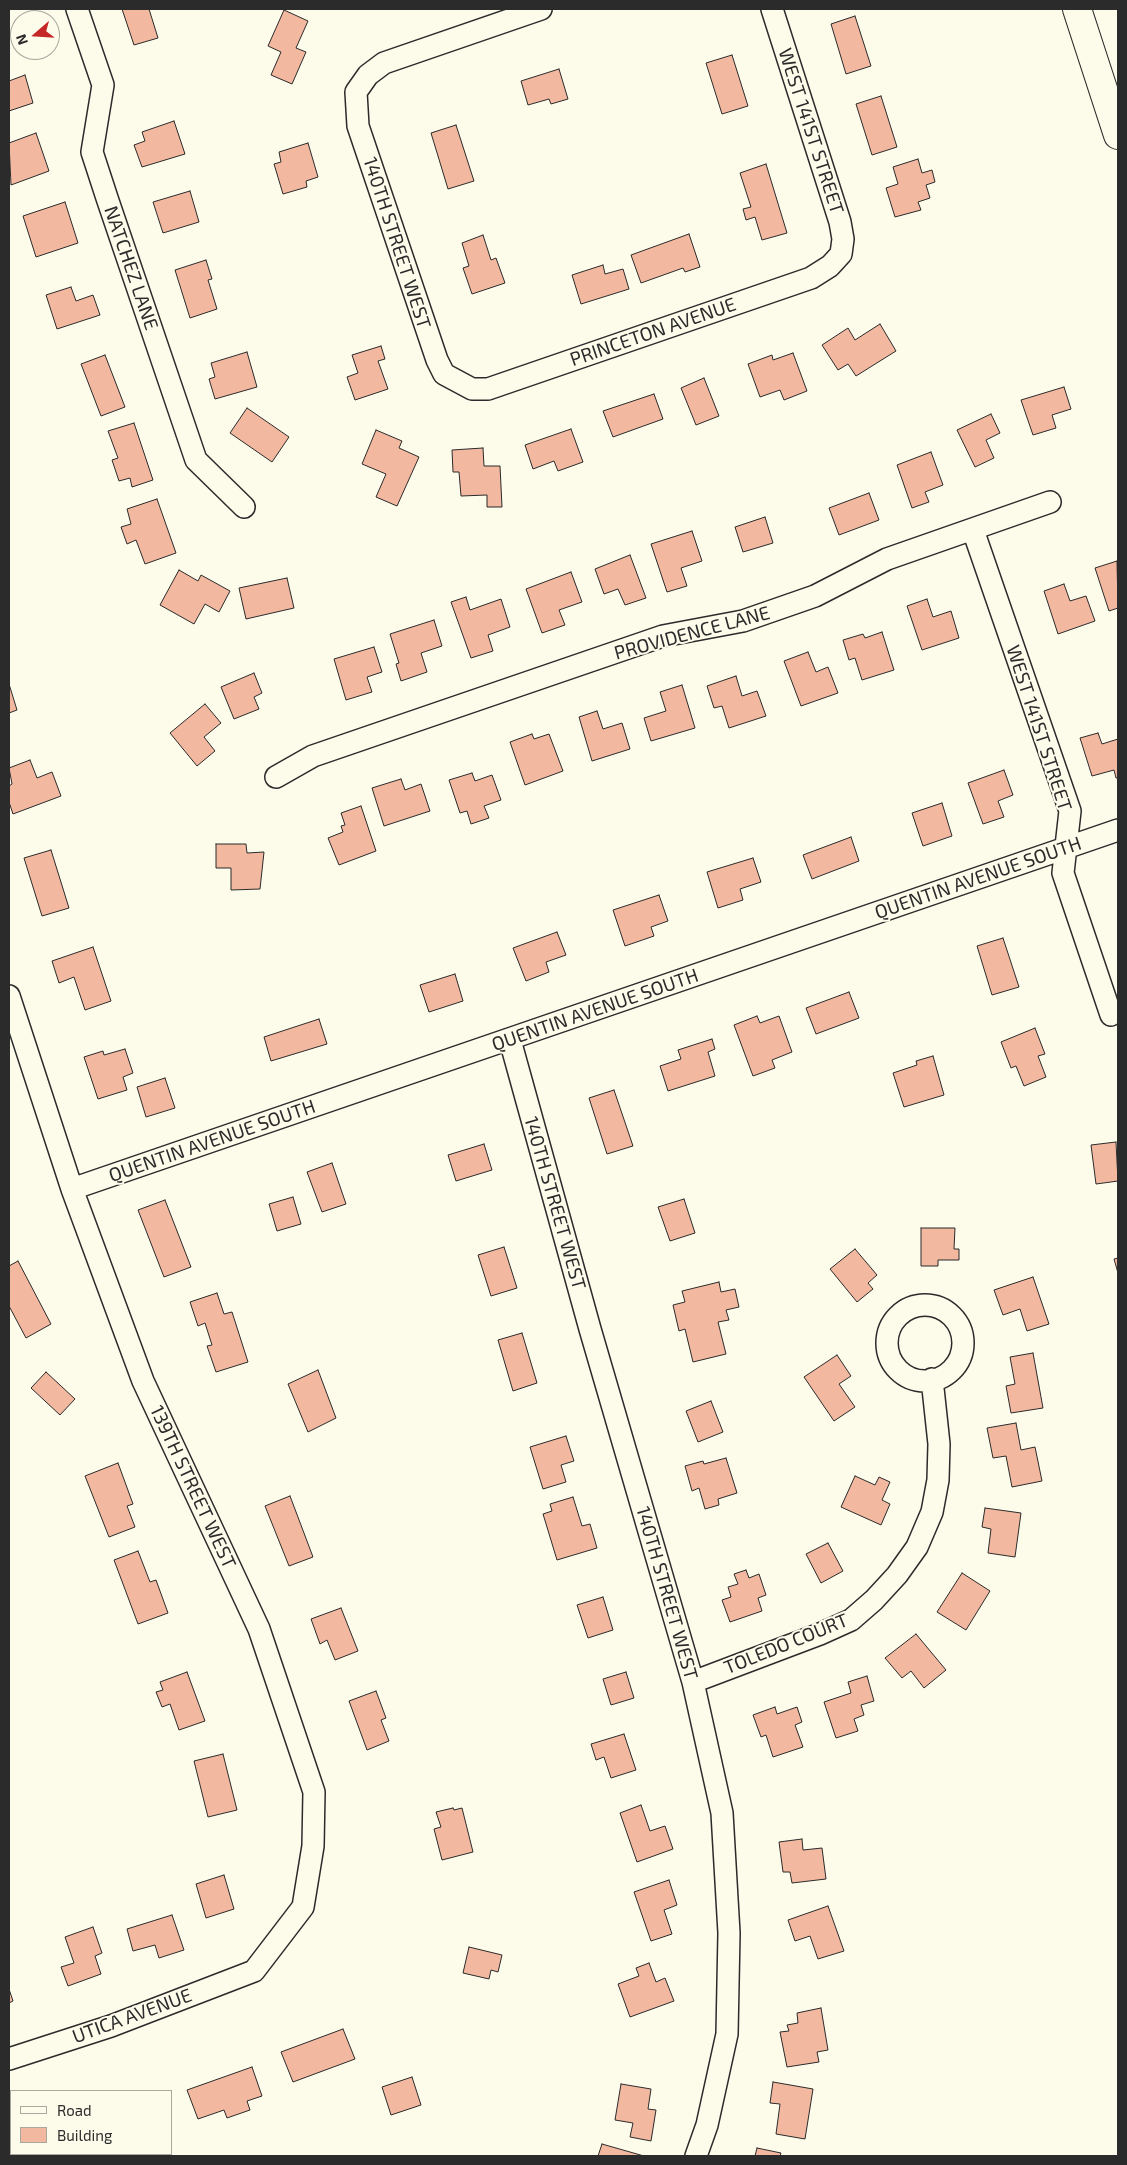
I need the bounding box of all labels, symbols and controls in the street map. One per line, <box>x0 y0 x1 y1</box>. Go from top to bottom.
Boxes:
north arrow <box>10 10 60 60</box>
text: N <box>12 32 31 47</box>
street label: WEST 141ST STREET <box>773 45 849 217</box>
street label: 140TH STREET WEST <box>358 154 436 332</box>
street label: NATCHEZ LANE <box>99 203 163 333</box>
street label: PRINCETON AVENUE <box>567 293 739 371</box>
street label: PROVIDENCE LANE <box>612 601 772 665</box>
street label: WEST 141ST STREET <box>1001 642 1077 814</box>
street label: QUENTIN AVENUE SOUTH <box>872 832 1084 924</box>
street label: QUENTIN AVENUE SOUTH <box>489 964 701 1056</box>
street label: QUENTIN AVENUE SOUTH <box>106 1095 318 1187</box>
street label: 140TH STREET WEST <box>519 1114 591 1292</box>
street label: 139TH STREET WEST <box>145 1402 241 1572</box>
street label: 140TH STREET WEST <box>631 1504 703 1682</box>
street label: TOLEDO COURT <box>721 1609 851 1679</box>
street label: UTICA AVENUE <box>69 1984 195 2048</box>
legend <box>10 2090 172 2155</box>
text: Road <box>57 2101 92 2119</box>
text: Building <box>57 2126 112 2144</box>

